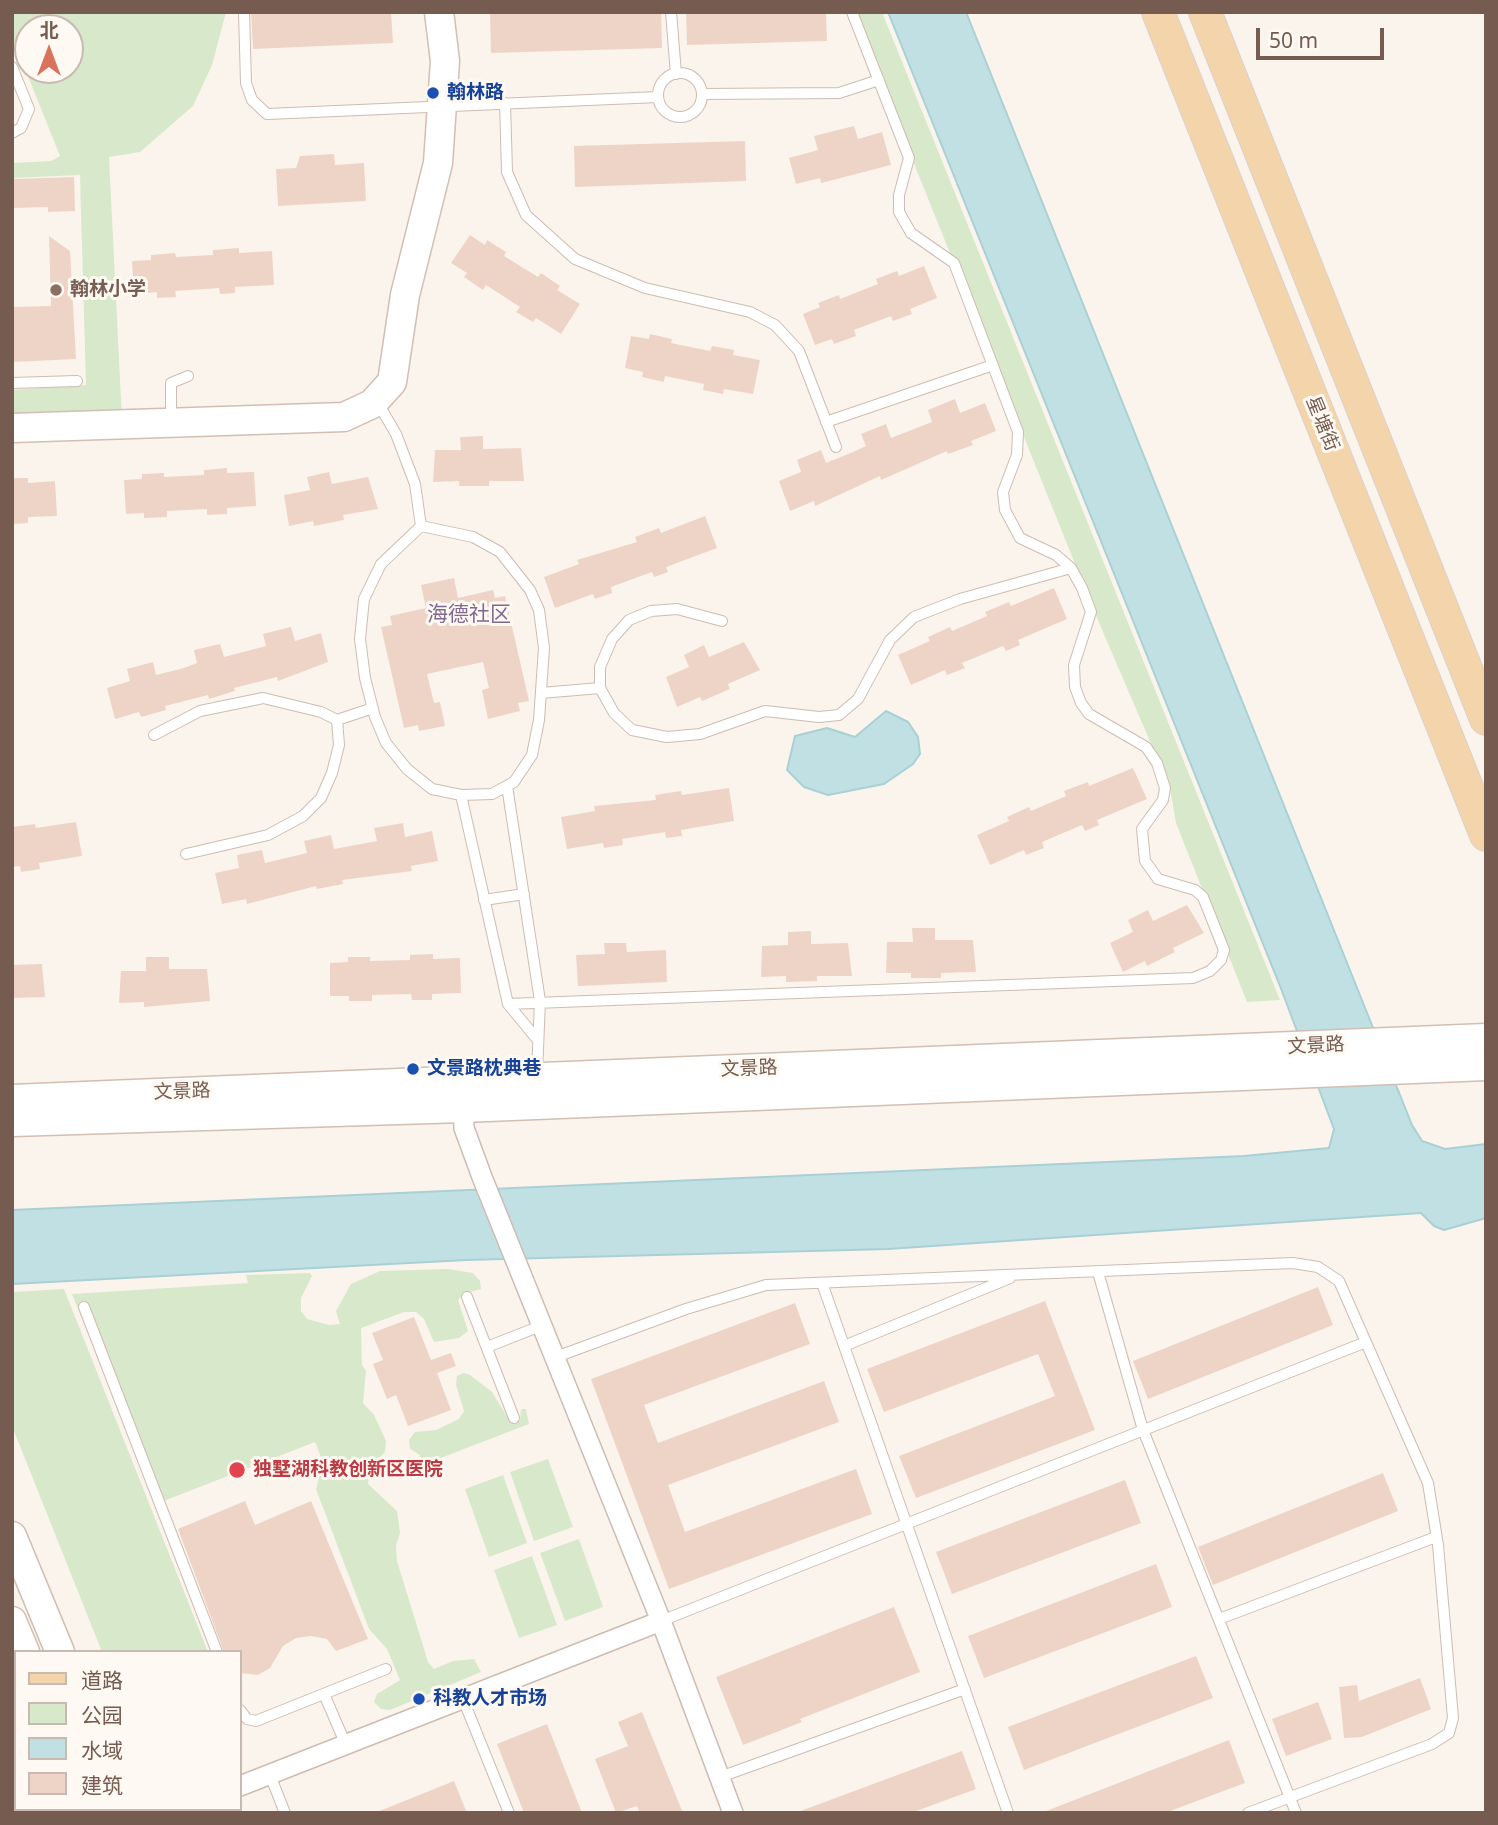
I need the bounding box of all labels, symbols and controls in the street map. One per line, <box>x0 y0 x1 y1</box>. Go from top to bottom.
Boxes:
north arrow <box>14 14 84 84</box>
scale bar <box>1260 14 1388 58</box>
text: 北 <box>39 17 59 43</box>
text: 50 m <box>1269 26 1318 54</box>
place label: 翰林路 <box>447 82 504 104</box>
marker: 翰林路 <box>425 85 441 101</box>
place label: 翰林小学 <box>70 279 146 301</box>
marker: 翰林小学 <box>48 282 64 298</box>
street label: 星塘街 <box>1301 393 1343 455</box>
district label: 海德社区 <box>427 602 511 628</box>
street label: 文景路 <box>1287 1033 1345 1059</box>
street label: 文景路 <box>720 1057 778 1081</box>
place label: 文景路枕典巷 <box>427 1058 541 1080</box>
marker: 文景路枕典巷 <box>405 1061 421 1077</box>
street label: 文景路 <box>153 1080 211 1104</box>
place label: 独墅湖科教创新区医院 <box>253 1459 443 1481</box>
marker: 独墅湖科教创新区医院 <box>227 1460 247 1480</box>
legend <box>14 1650 242 1811</box>
text: 道路 <box>81 1666 123 1694</box>
place label: 科教人才市场 <box>433 1688 547 1710</box>
marker: 科教人才市场 <box>411 1691 427 1707</box>
text: 公园 <box>81 1701 123 1729</box>
text: 水域 <box>81 1736 123 1764</box>
text: 建筑 <box>81 1771 123 1799</box>

